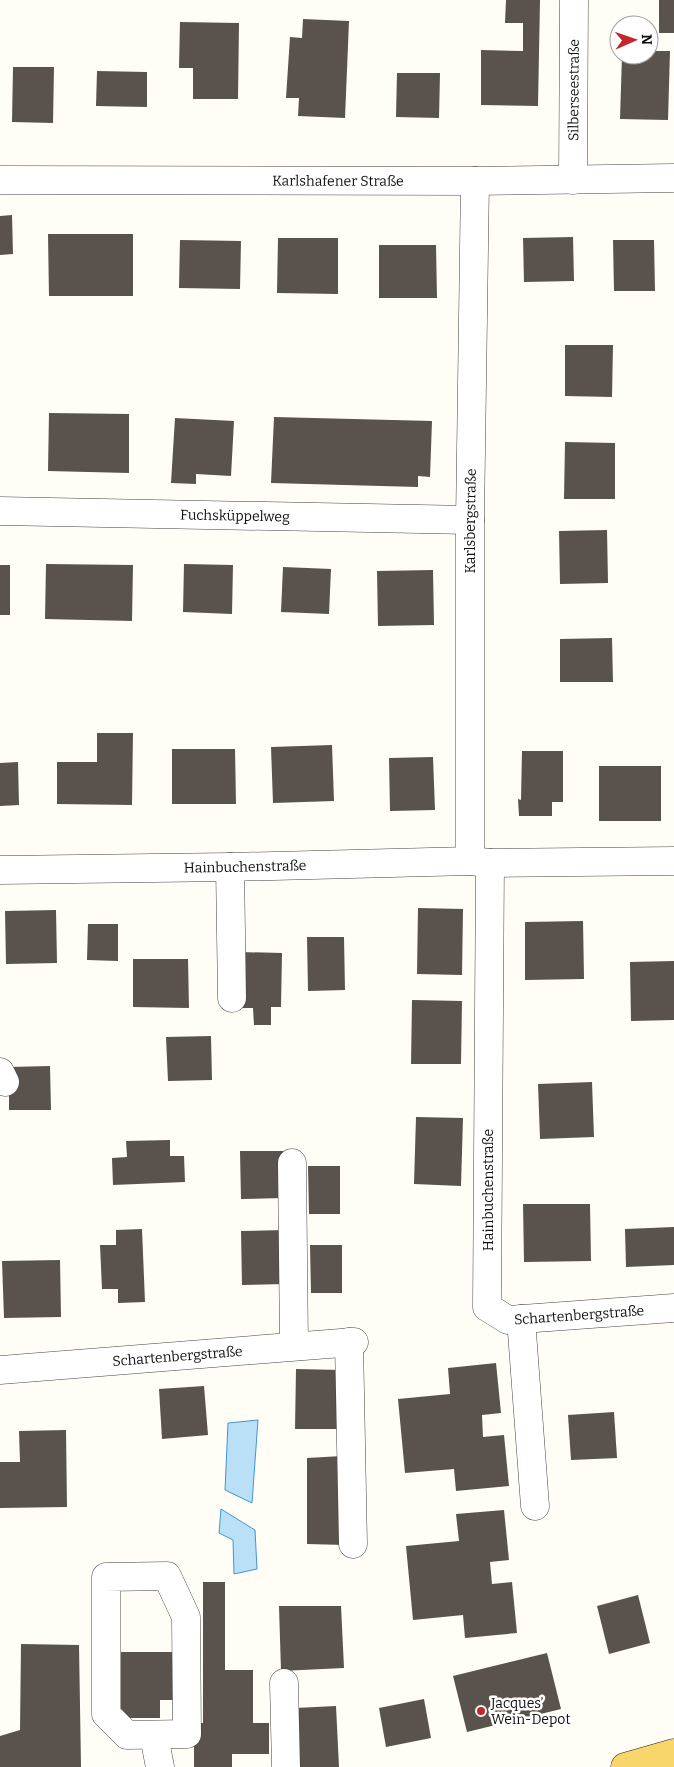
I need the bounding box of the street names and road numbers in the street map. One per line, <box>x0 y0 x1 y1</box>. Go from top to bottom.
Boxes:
street label: Silberseestraße <box>565 39 583 141</box>
street label: Karlshafener Straße <box>272 173 404 190</box>
street label: Karlsbergstraße <box>462 468 480 573</box>
street label: Fuchsküppelweg <box>180 506 290 526</box>
street label: Hainbuchenstraße <box>184 857 306 877</box>
street label: Hainbuchenstraße <box>480 1129 497 1251</box>
street label: Schartenbergstraße <box>513 1302 645 1329</box>
street label: Schartenbergstraße <box>112 1343 243 1370</box>

